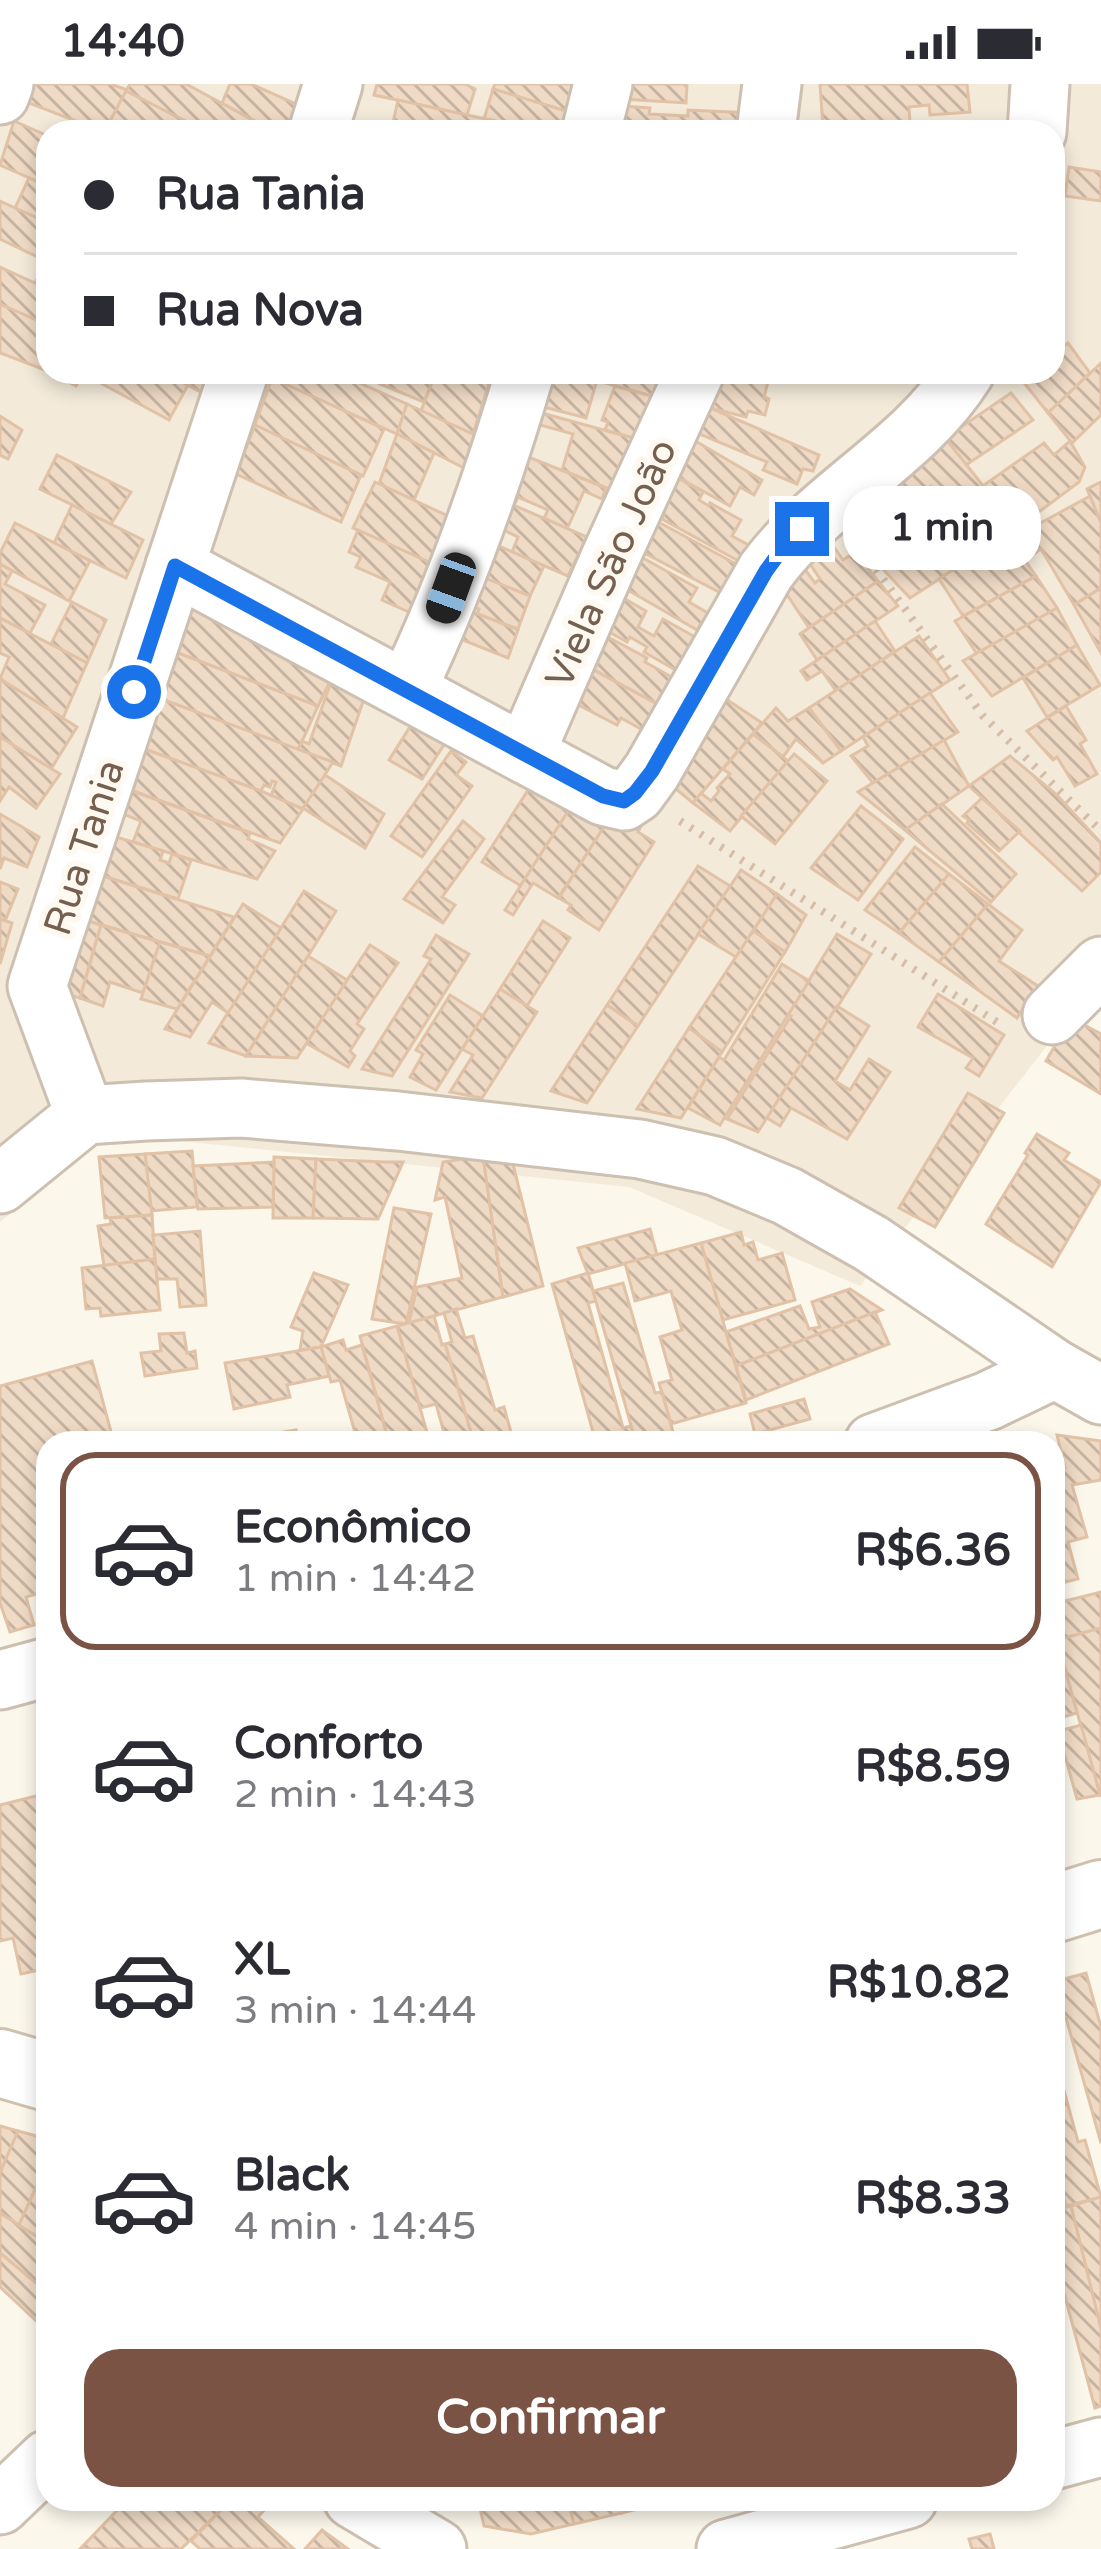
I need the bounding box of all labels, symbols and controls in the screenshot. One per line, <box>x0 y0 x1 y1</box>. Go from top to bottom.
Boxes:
text: 14:40 <box>60 15 185 69</box>
text: Rua Tania <box>156 168 365 222</box>
text: Rua Nova <box>156 284 364 338</box>
street label: Viela São João <box>535 432 687 695</box>
callout: 1 min <box>844 487 1042 571</box>
route end <box>775 502 829 556</box>
text: 1 min <box>890 504 994 551</box>
car <box>422 548 480 628</box>
route start <box>107 665 161 719</box>
street label: Rua Tania <box>34 754 135 941</box>
icon: car <box>90 1497 198 1605</box>
text: Econômico <box>234 1501 472 1555</box>
text: R$6.36 <box>855 1524 1011 1578</box>
text: 1 min · 14:42 <box>234 1555 476 1602</box>
icon: car <box>90 1713 198 1821</box>
text: Conforto <box>234 1717 423 1771</box>
text: R$8.59 <box>855 1740 1011 1794</box>
text: 2 min · 14:43 <box>234 1771 476 1818</box>
icon: car <box>90 1929 198 2037</box>
text: XL <box>234 1933 290 1987</box>
text: R$10.82 <box>827 1956 1011 2010</box>
text: 3 min · 14:44 <box>234 1987 476 2034</box>
icon: car <box>90 2145 198 2253</box>
text: Black <box>234 2149 350 2203</box>
text: R$8.33 <box>855 2172 1011 2226</box>
text: 4 min · 14:45 <box>234 2203 476 2250</box>
button: Confirmar <box>84 2349 1017 2487</box>

